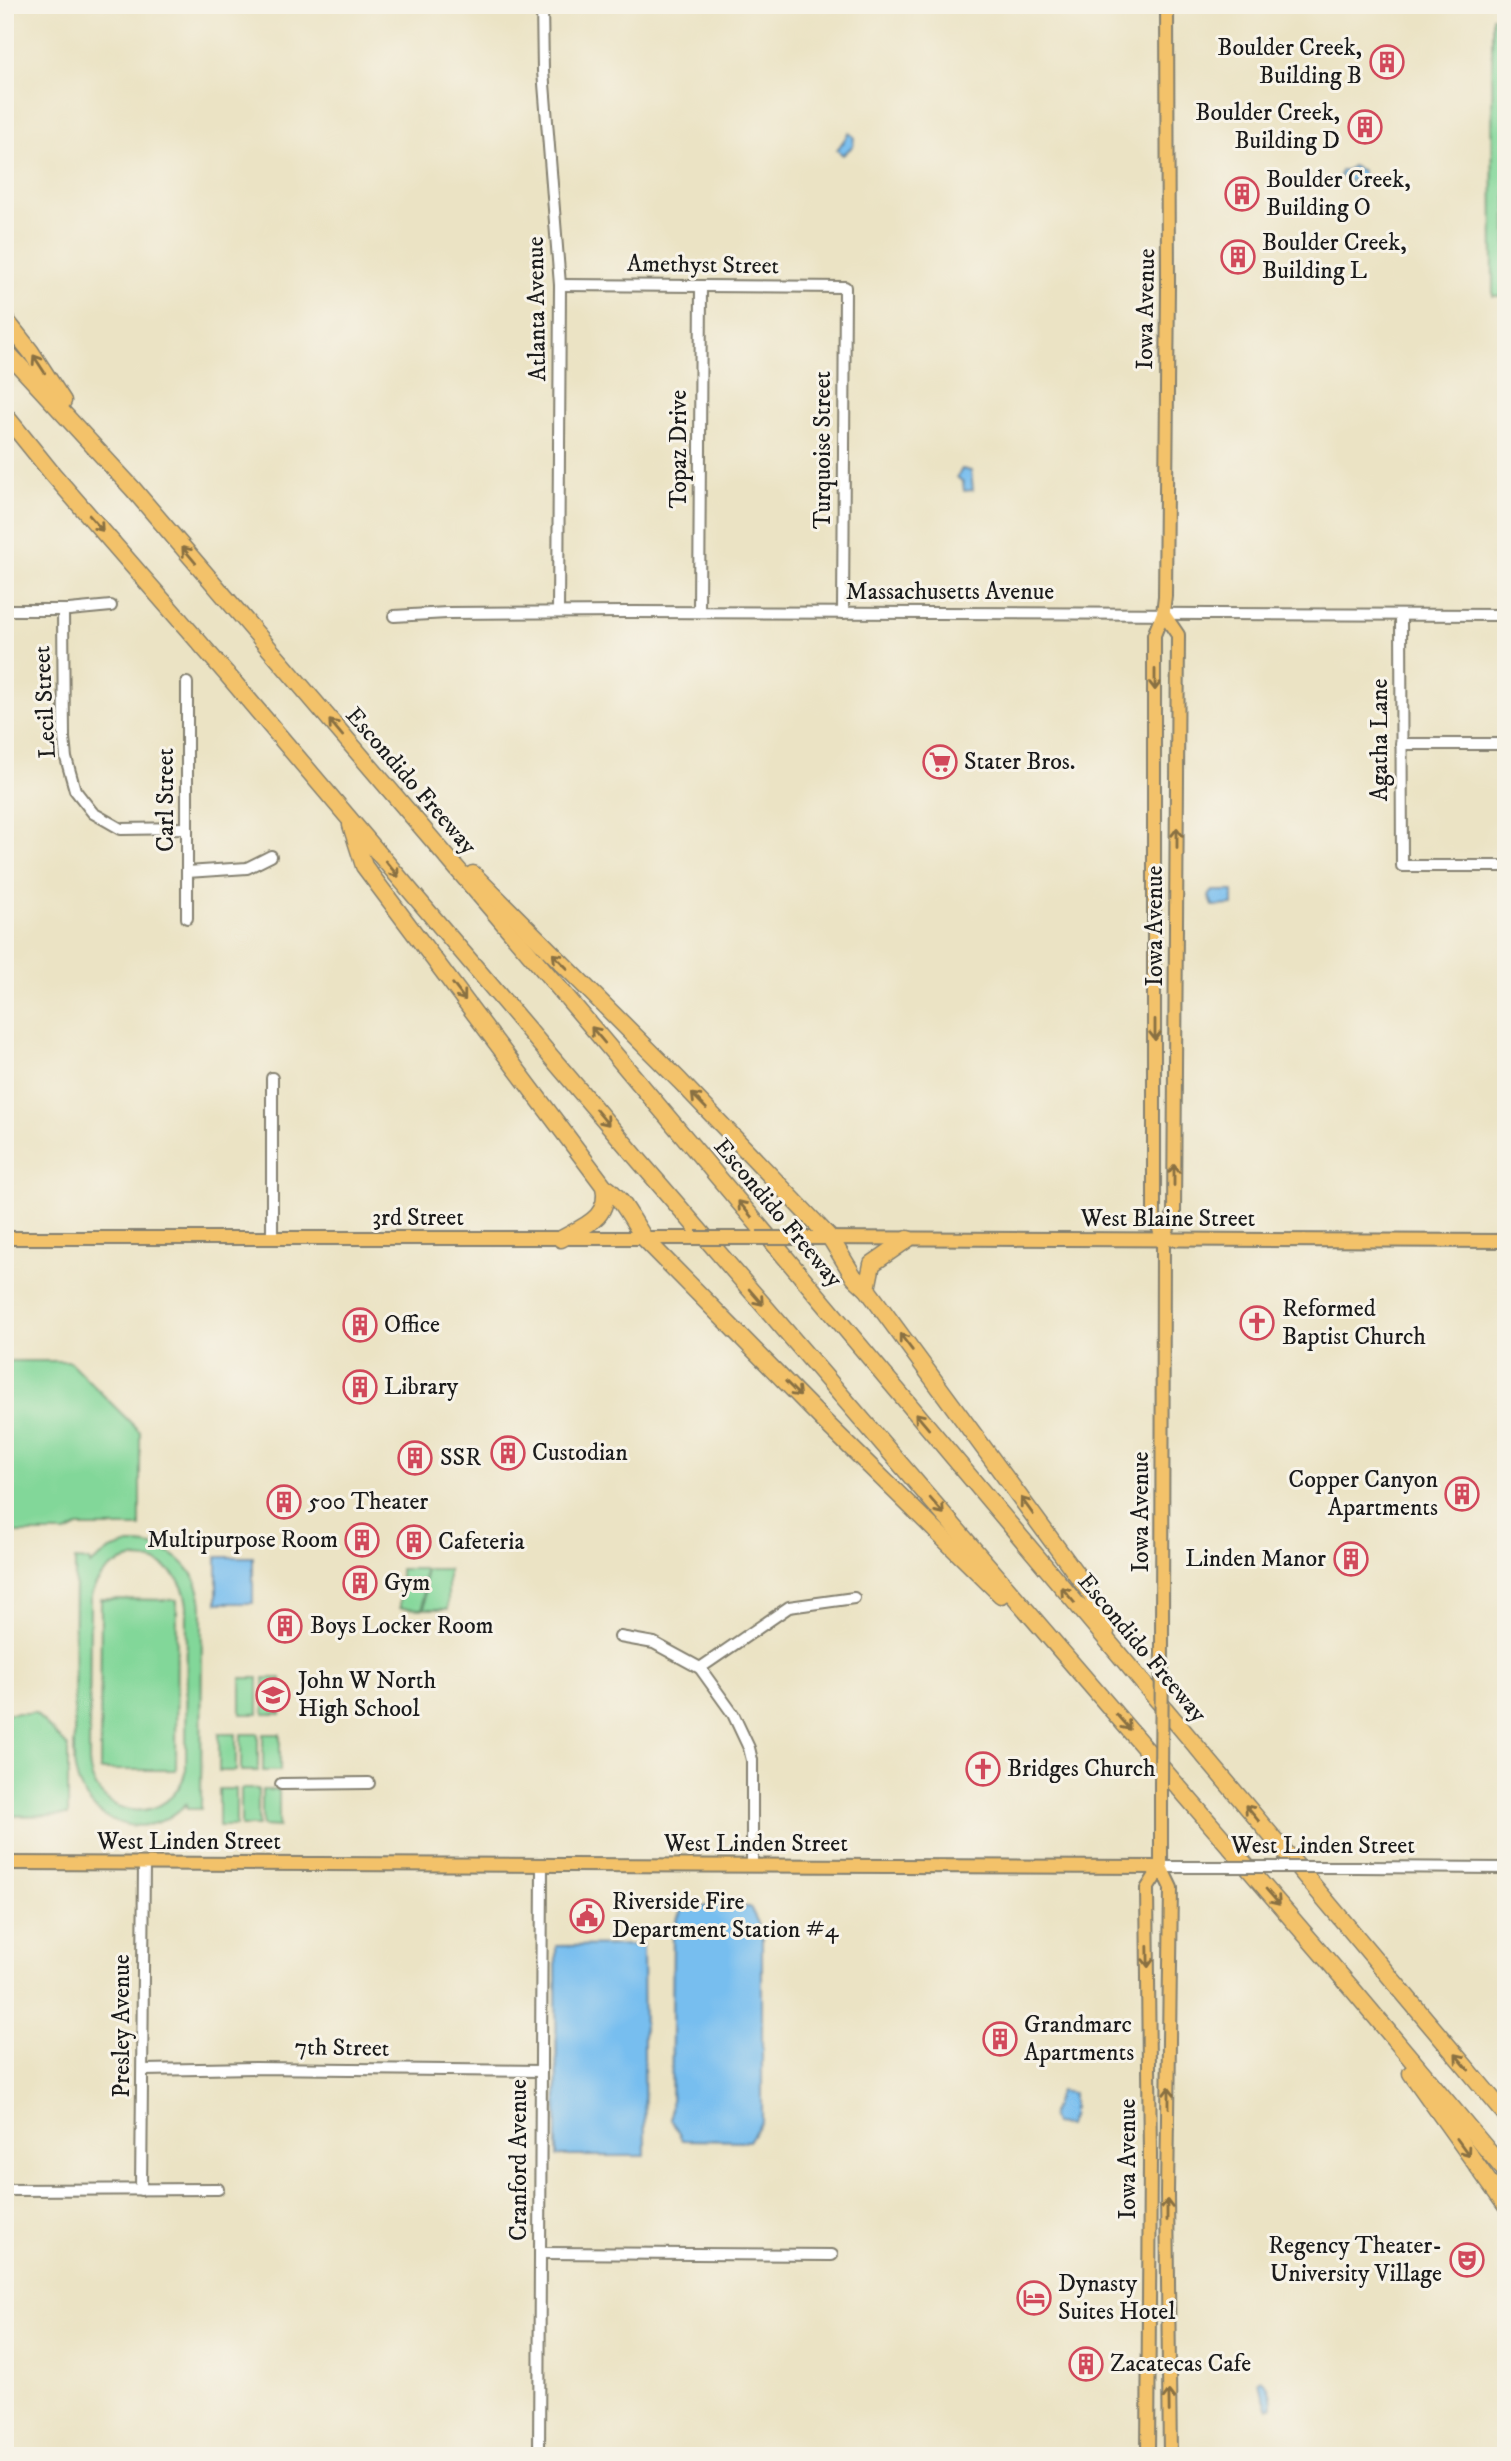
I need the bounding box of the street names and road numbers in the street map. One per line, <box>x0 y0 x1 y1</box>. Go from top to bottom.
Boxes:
street label: Atlanta Avenue <box>521 236 553 382</box>
street label: Iowa Avenue <box>1130 248 1162 370</box>
street label: Amethyst Street <box>627 249 780 281</box>
street label: Turquoise Street <box>808 371 838 529</box>
street label: Topaz Drive <box>664 390 694 508</box>
street label: Massachusetts Avenue <box>846 577 1054 607</box>
street label: Lecil Street <box>27 645 63 759</box>
street label: Agatha Lane <box>1365 679 1395 801</box>
street label: Escondido Freeway <box>339 701 484 861</box>
street label: Carl Street <box>151 748 181 852</box>
street label: Iowa Avenue <box>1140 865 1170 987</box>
street label: Escondido Freeway <box>707 1132 850 1294</box>
street label: 3rd Street <box>372 1203 464 1233</box>
street label: West Blaine Street <box>1080 1204 1256 1234</box>
street label: Iowa Avenue <box>1126 1451 1156 1573</box>
street label: Escondido Freeway <box>1071 1567 1214 1729</box>
street label: West Linden Street <box>96 1827 281 1857</box>
street label: West Linden Street <box>663 1829 848 1859</box>
street label: West Linden Street <box>1230 1831 1415 1861</box>
street label: Presley Avenue <box>107 1954 137 2098</box>
street label: 7th Street <box>294 2032 390 2064</box>
street label: Cranford Avenue <box>504 2079 534 2241</box>
street label: Iowa Avenue <box>1113 2098 1143 2220</box>

